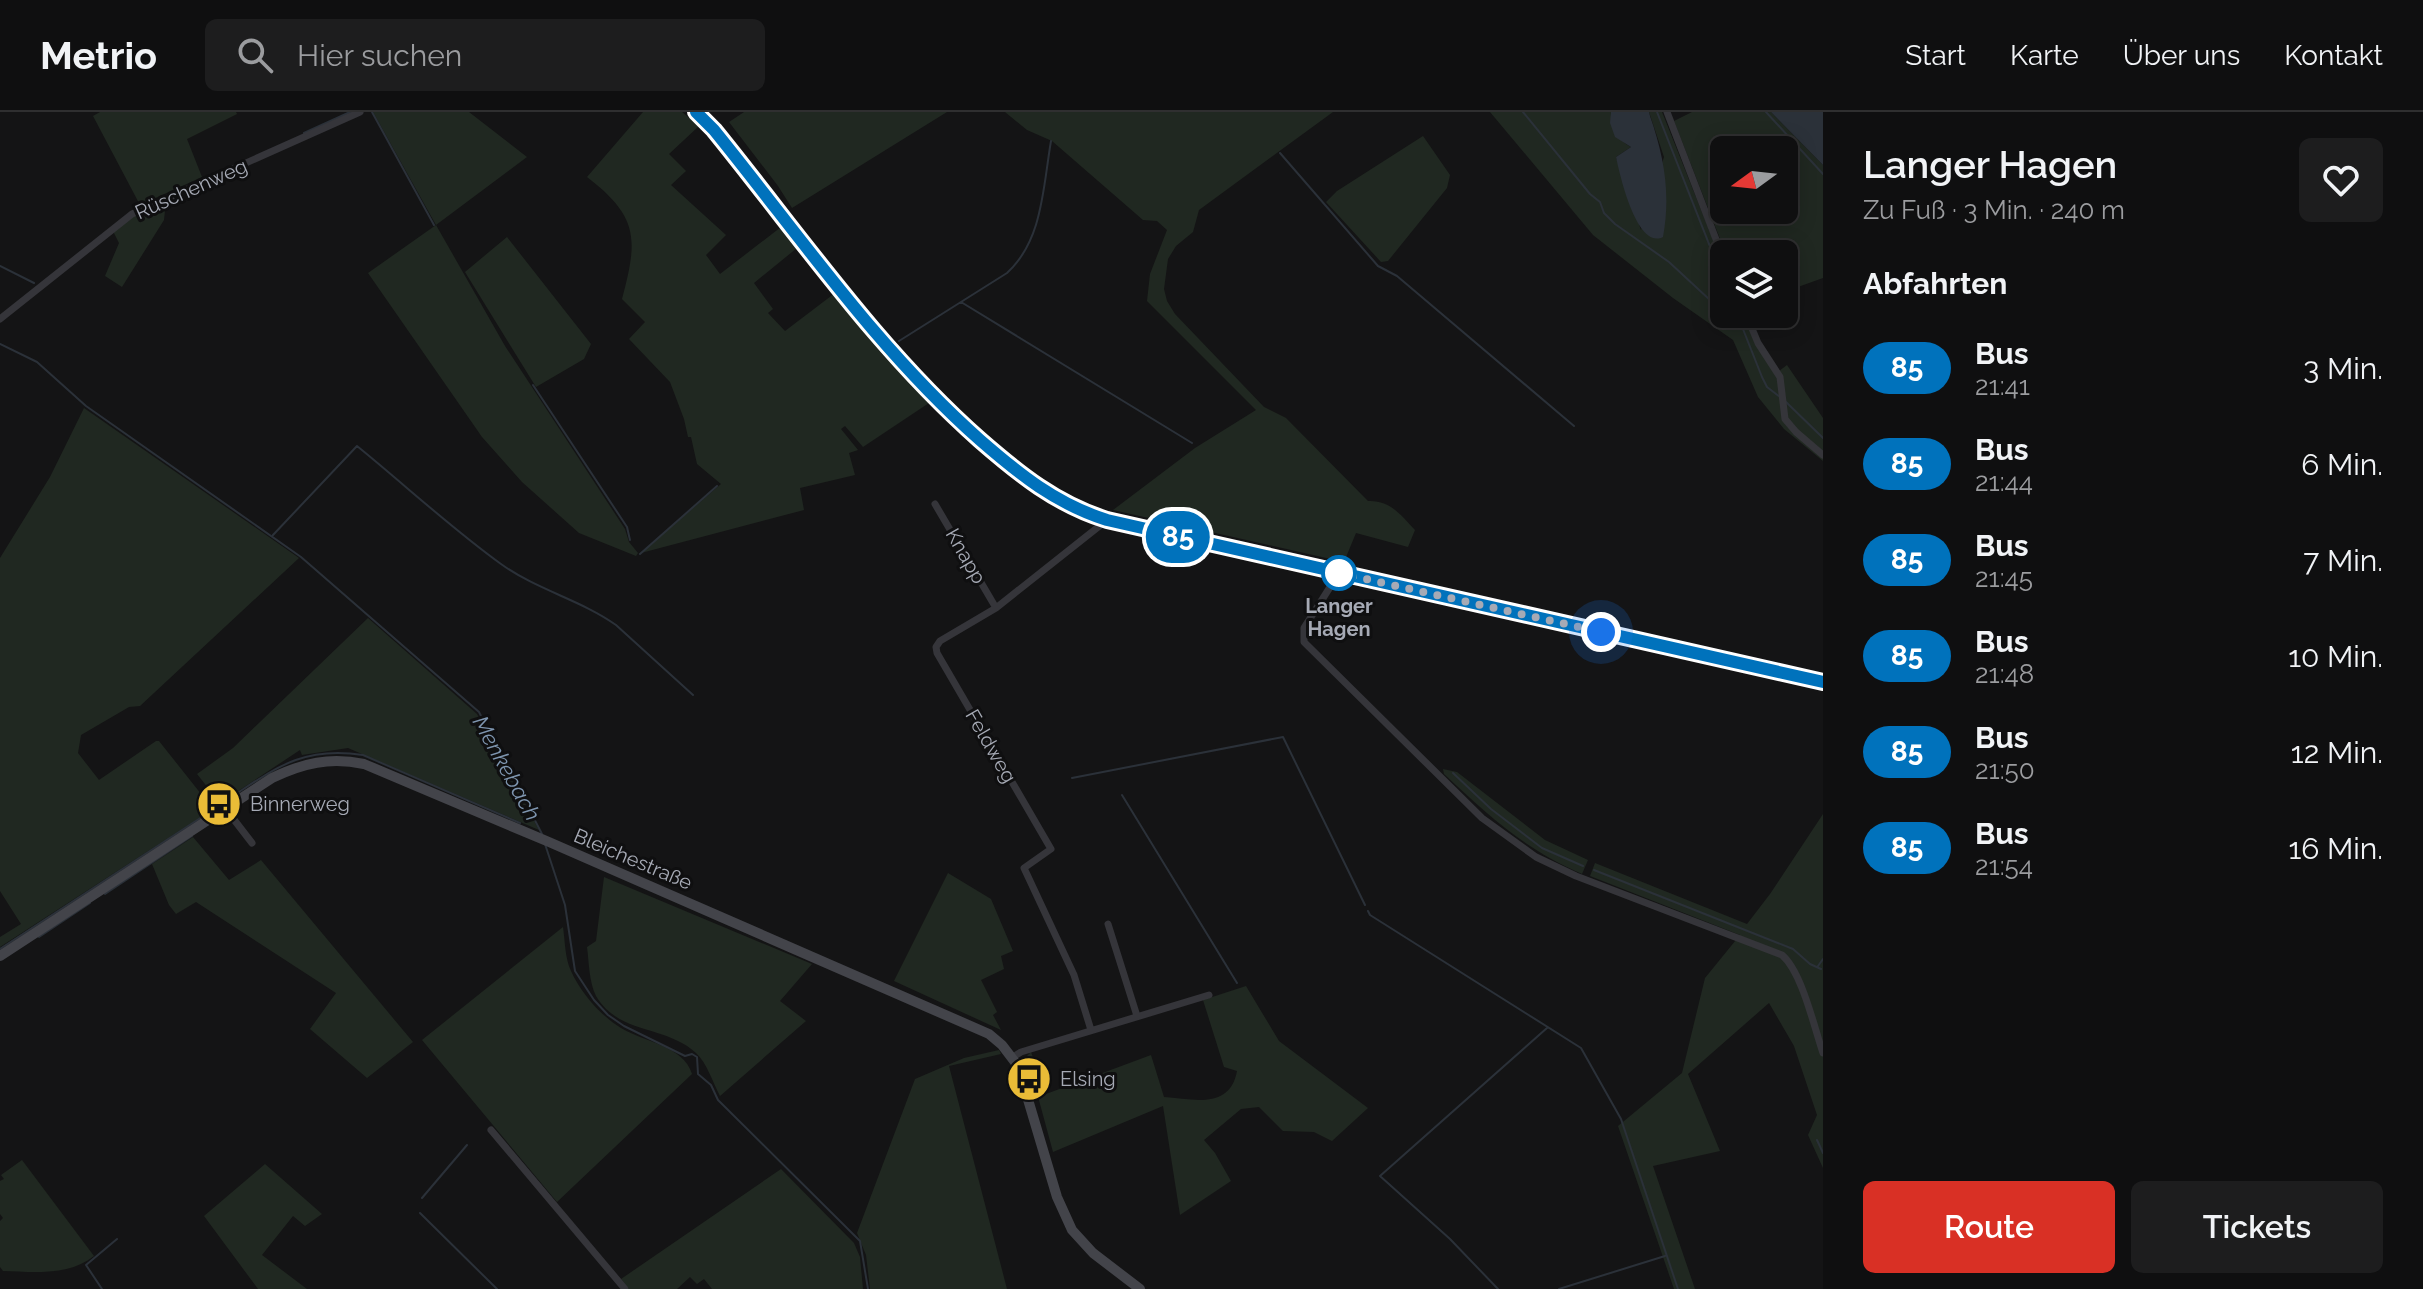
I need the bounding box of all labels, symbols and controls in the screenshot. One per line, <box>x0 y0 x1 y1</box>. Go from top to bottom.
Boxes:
search box <box>205 19 765 91</box>
text: Metrio <box>40 33 157 78</box>
icon: search <box>233 33 277 77</box>
text: Hier suchen <box>297 38 462 73</box>
text: Start <box>1905 39 1966 72</box>
text: Karte <box>2010 39 2079 72</box>
text: Über uns <box>2123 39 2240 72</box>
text: Kontakt <box>2284 39 2383 72</box>
north arrow <box>1710 136 1798 224</box>
map controls <box>1710 136 1798 328</box>
button: heart <box>2299 138 2383 222</box>
text: Langer Hagen <box>1863 142 2117 187</box>
street label: Rüschenweg <box>131 154 251 224</box>
text: Zu Fuß · 3 Min. · 240 m <box>1863 195 2125 225</box>
button: layers <box>1710 240 1798 328</box>
text: Abfahrten <box>1863 266 2007 301</box>
text: Bus <box>1975 336 2029 371</box>
text: 85 <box>1891 351 1923 384</box>
text: 3 Min. <box>2303 351 2383 386</box>
text: 21:41 <box>1975 371 2030 401</box>
text: Bus <box>1975 432 2029 467</box>
text: 85 <box>1891 447 1923 480</box>
text: 6 Min. <box>2301 447 2383 482</box>
text: 21:44 <box>1975 467 2033 497</box>
line badge: 85 <box>1142 511 1214 563</box>
text: 85 <box>1162 520 1194 553</box>
street label: Knapp <box>941 524 991 588</box>
text: Bus <box>1975 528 2029 563</box>
text: 85 <box>1891 543 1923 576</box>
text: 7 Min. <box>2303 543 2383 578</box>
marker: Langer Hagen <box>1322 556 1356 590</box>
text: 21:45 <box>1975 563 2033 593</box>
place label: Langer Hagen <box>1305 594 1373 641</box>
your location <box>1581 612 1621 652</box>
text: Bus <box>1975 624 2029 659</box>
text: 85 <box>1891 639 1923 672</box>
text: 10 Min. <box>2288 639 2383 674</box>
text: 21:48 <box>1975 659 2034 689</box>
street label: Feldweg <box>960 705 1022 787</box>
water label: Menkebach <box>468 711 546 825</box>
text: Bus <box>1975 720 2029 755</box>
text: 85 <box>1891 735 1923 768</box>
text: 12 Min. <box>2291 735 2383 770</box>
text: 21:50 <box>1975 755 2035 785</box>
bus stop icon: Binnerweg <box>195 780 243 828</box>
place label: Binnerweg <box>250 792 350 816</box>
text: Bus <box>1975 816 2029 851</box>
street label: Bleichestraße <box>570 823 696 895</box>
text: 85 <box>1891 831 1923 864</box>
text: 16 Min. <box>2288 831 2383 866</box>
text: 21:54 <box>1975 851 2033 881</box>
bus stop icon: Elsing <box>1005 1055 1053 1103</box>
place label: Elsing <box>1060 1067 1116 1091</box>
button: Route <box>1863 1181 2115 1273</box>
button: Tickets <box>2131 1181 2383 1273</box>

